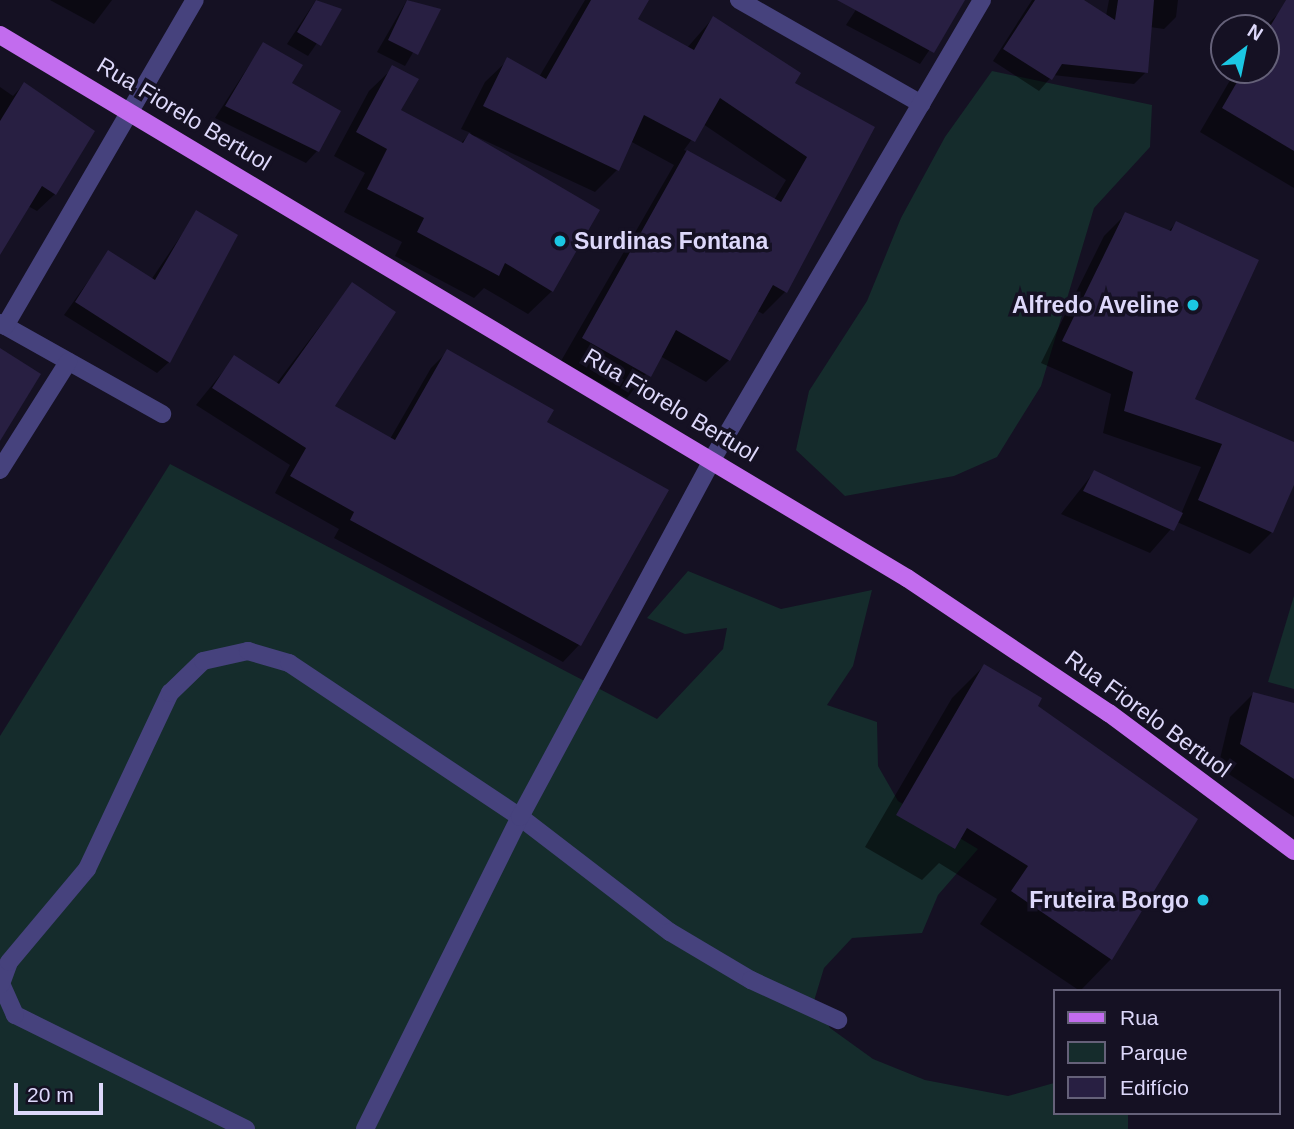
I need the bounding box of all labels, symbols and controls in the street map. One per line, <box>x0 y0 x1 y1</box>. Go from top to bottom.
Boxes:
north arrow <box>1210 14 1280 84</box>
text: N <box>1244 20 1267 45</box>
street label: Rua Fiorelo Bertuol <box>92 51 276 177</box>
place label: Surdinas Fontana <box>574 227 768 255</box>
marker: Surdinas Fontana <box>552 233 568 249</box>
place label: Alfredo Aveline <box>1011 291 1179 319</box>
marker: Alfredo Aveline <box>1185 297 1201 313</box>
street label: Rua Fiorelo Bertuol <box>579 342 763 468</box>
street label: Rua Fiorelo Bertuol <box>1060 645 1236 783</box>
place label: Fruteira Borgo <box>1029 886 1189 914</box>
marker: Fruteira Borgo <box>1195 892 1211 908</box>
legend <box>1052 989 1280 1115</box>
text: Rua <box>1120 1006 1159 1029</box>
text: Parque <box>1120 1041 1188 1064</box>
scale bar <box>18 1070 107 1114</box>
text: Edifício <box>1120 1076 1189 1099</box>
text: 20 m <box>27 1083 74 1106</box>

